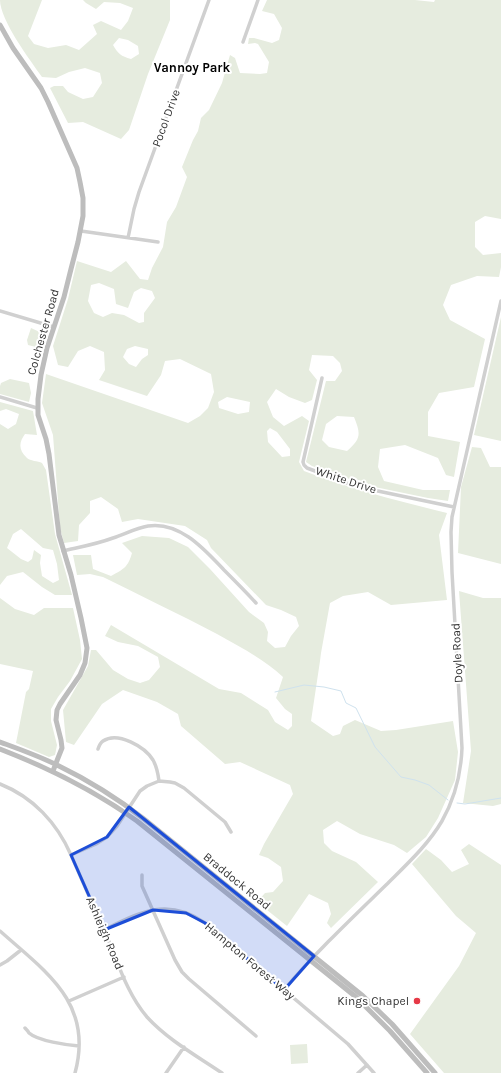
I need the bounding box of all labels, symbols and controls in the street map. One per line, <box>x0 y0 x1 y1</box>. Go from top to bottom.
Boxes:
district label: Vannoy Park <box>154 60 230 75</box>
street label: Pocol Drive <box>149 87 183 149</box>
street label: Colchester Road <box>24 287 62 377</box>
street label: White Drive <box>314 464 378 496</box>
street label: Doyle Road <box>448 623 466 683</box>
street label: Braddock Road <box>200 850 274 912</box>
street label: Ashleigh Road <box>83 894 127 972</box>
street label: Hampton Forest Way <box>202 919 298 1003</box>
place label: Kings Chapel <box>337 994 409 1008</box>
marker: Kings Chapel <box>412 996 422 1006</box>

